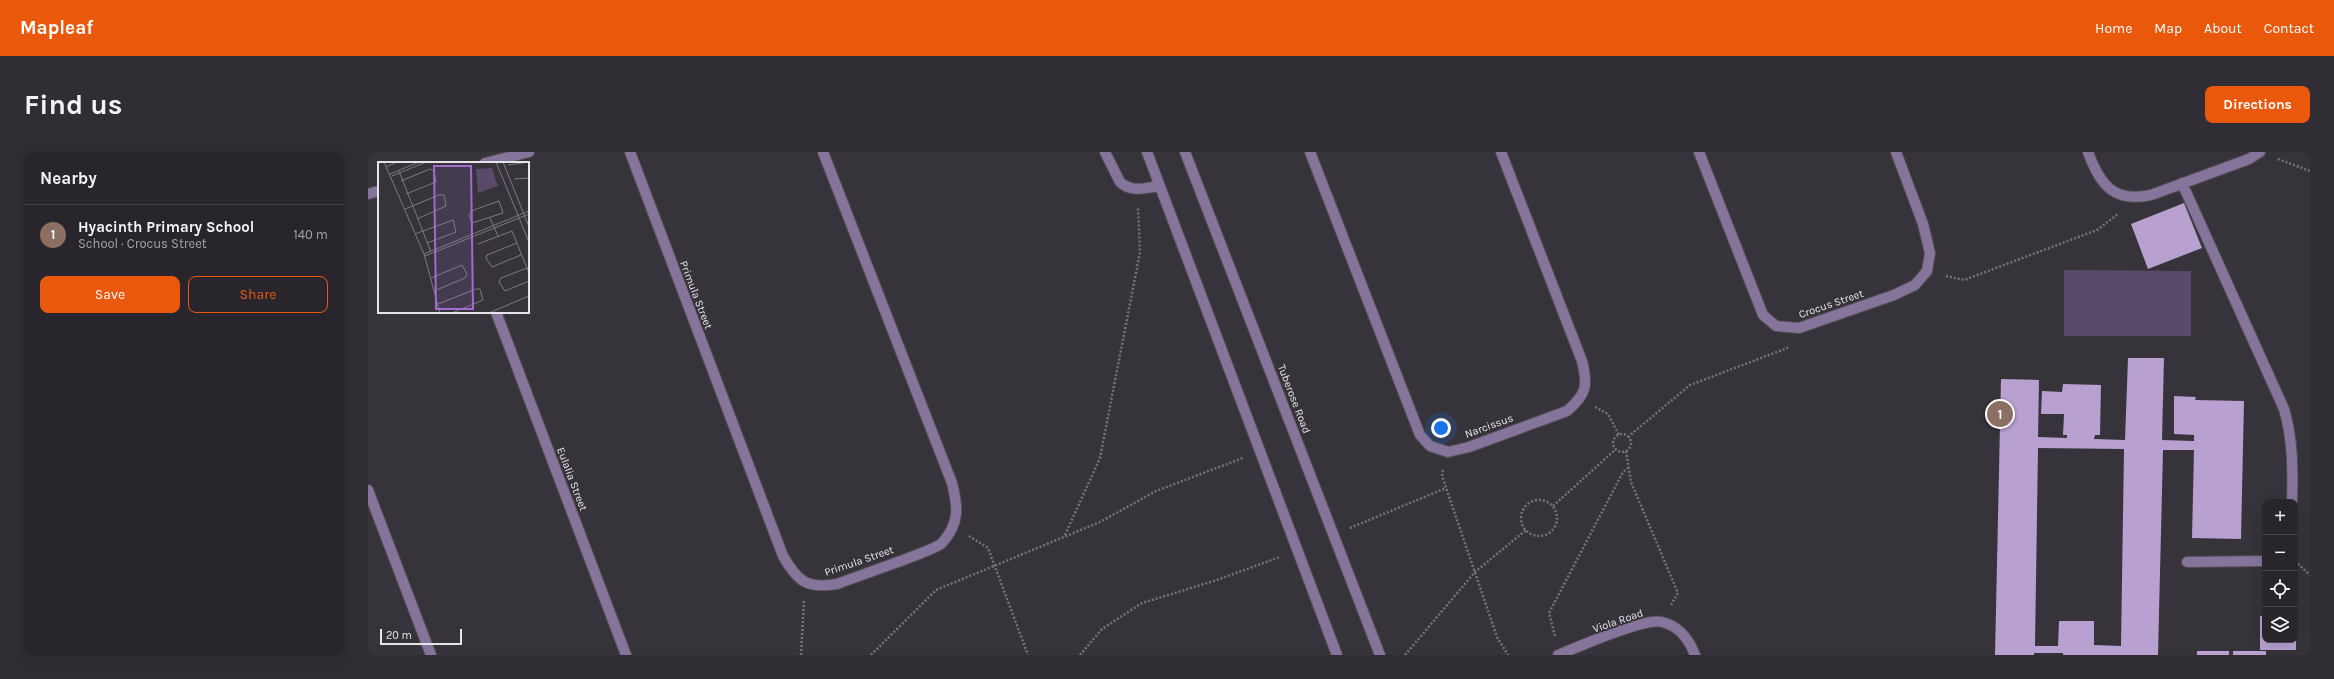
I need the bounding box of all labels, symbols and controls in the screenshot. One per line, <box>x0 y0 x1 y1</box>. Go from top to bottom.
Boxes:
text: Mapleaf <box>20 17 93 39</box>
text: Home <box>2095 20 2132 37</box>
text: Map <box>2154 20 2182 37</box>
text: About <box>2204 20 2242 37</box>
text: Contact <box>2264 20 2314 37</box>
button: Directions <box>2205 86 2310 123</box>
text: Find us <box>24 88 123 121</box>
inset map <box>378 162 529 313</box>
text: Nearby <box>40 168 97 188</box>
text: Hyacinth Primary School <box>78 218 254 236</box>
text: 1 <box>51 227 55 242</box>
text: 140 m <box>293 227 328 242</box>
text: School · Crocus Street <box>78 236 207 251</box>
street label: Primula Street <box>677 259 715 331</box>
button: Save <box>40 276 180 313</box>
button: Share <box>188 276 328 313</box>
street label: Crocus Street <box>1797 287 1865 321</box>
street label: Tuberose Road <box>1275 363 1313 435</box>
pin: 1 <box>1987 399 2013 429</box>
street label: Narcissus <box>1463 411 1515 441</box>
your location <box>1431 418 1451 438</box>
street label: Eulalia Street <box>554 445 590 513</box>
map controls <box>2262 499 2298 643</box>
button: + <box>2262 499 2298 535</box>
button: − <box>2262 535 2298 571</box>
street label: Primula Street <box>823 543 895 579</box>
button: locate <box>2262 571 2298 607</box>
street label: Viola Road <box>1591 606 1645 636</box>
button: layers <box>2262 607 2298 643</box>
scale bar <box>380 627 462 646</box>
text: 20 m <box>386 629 412 642</box>

